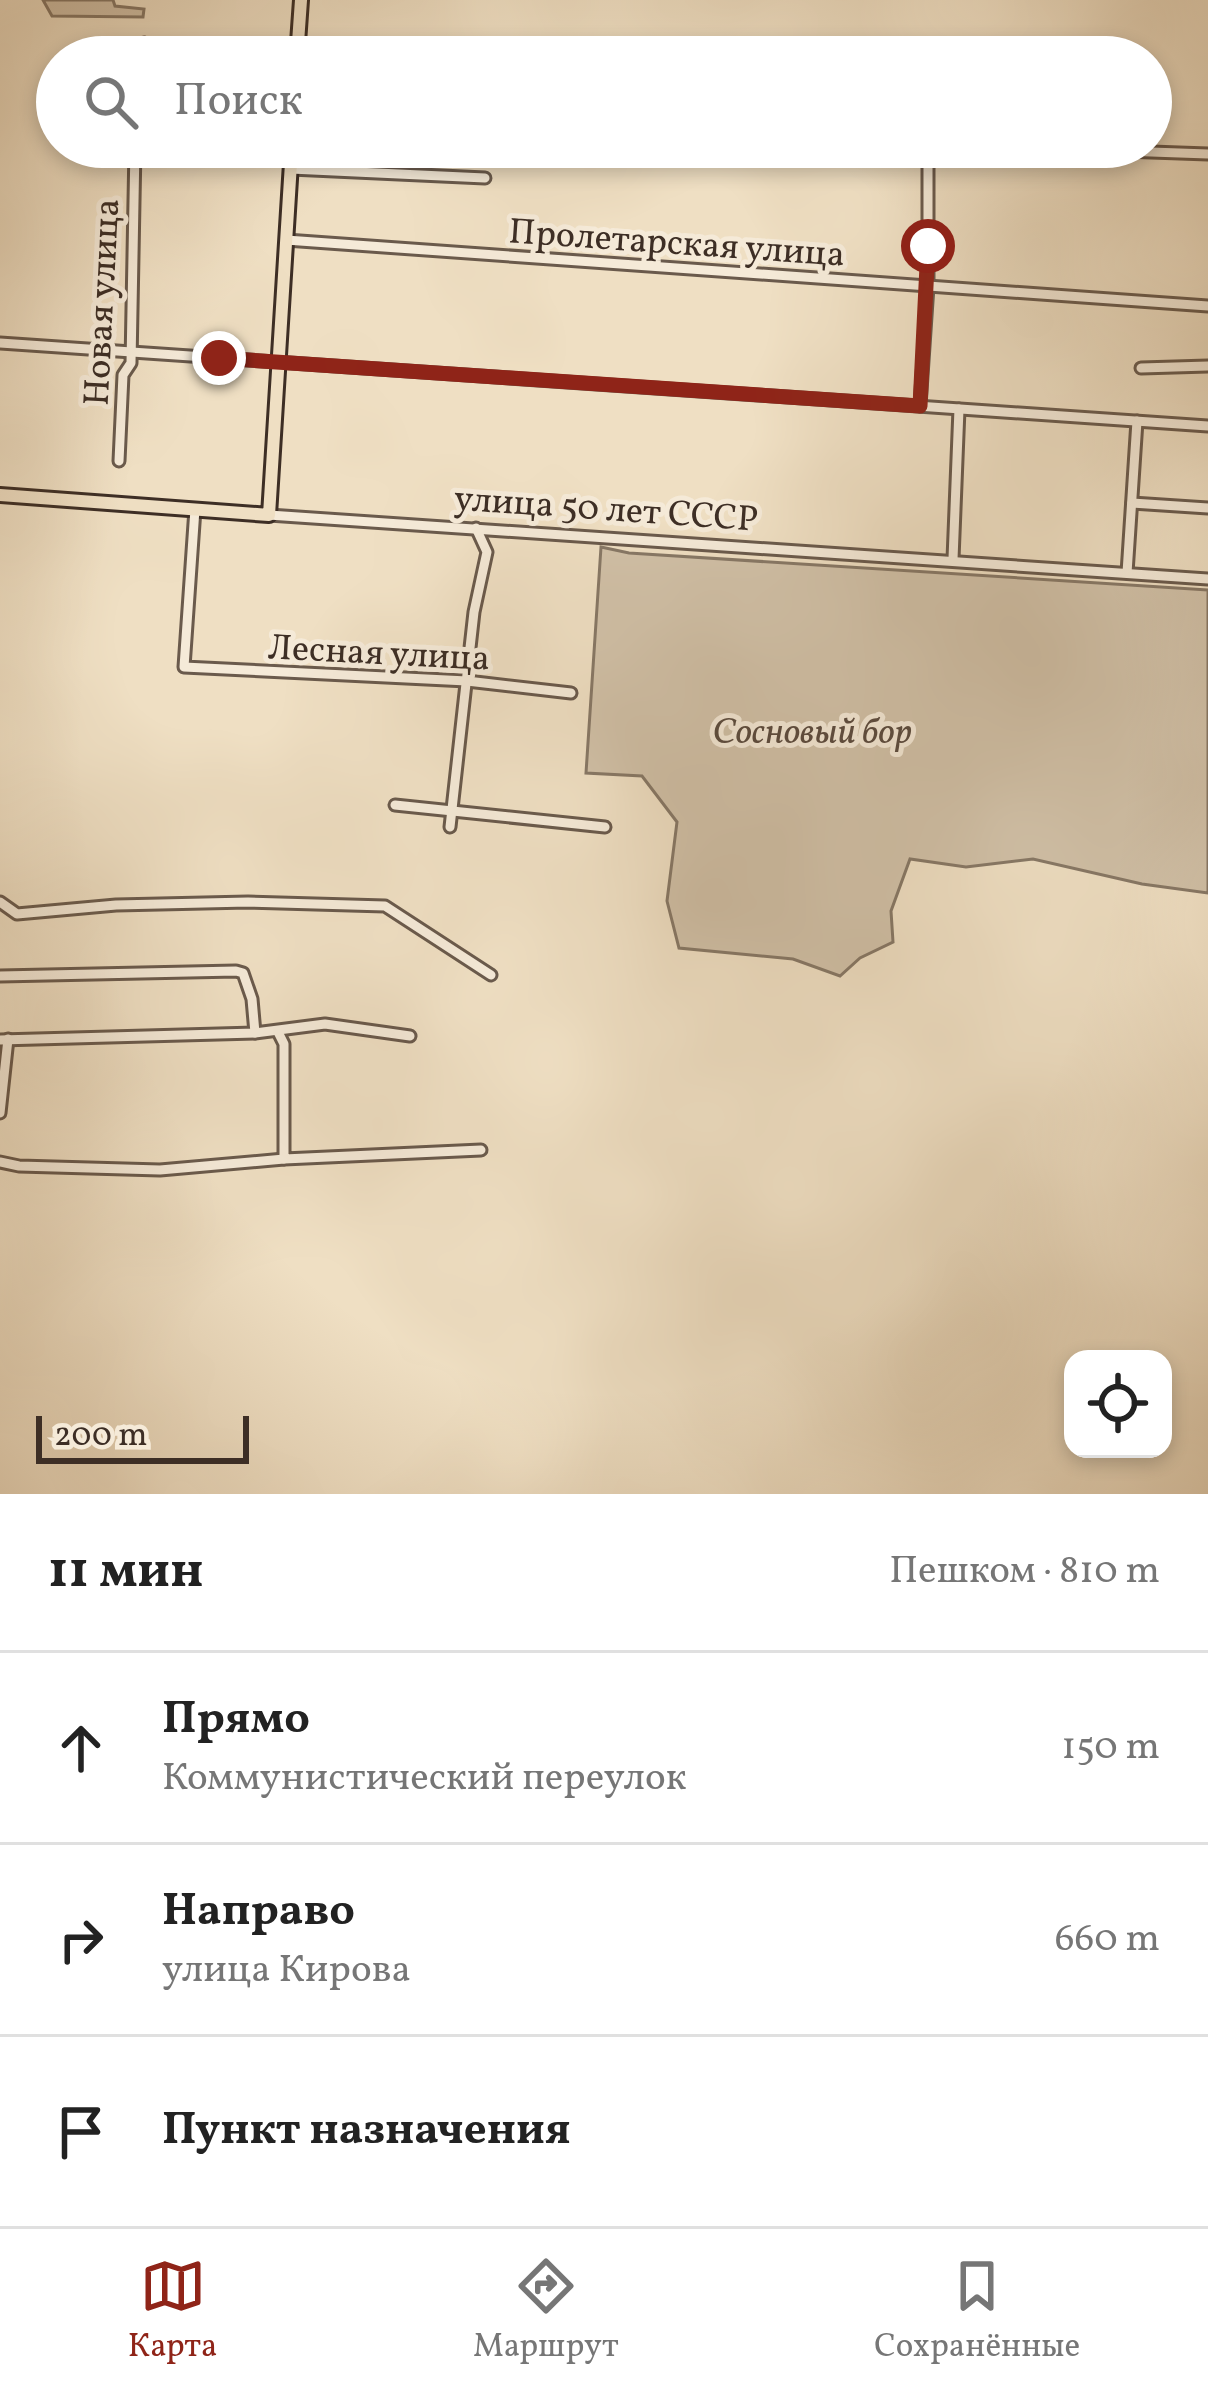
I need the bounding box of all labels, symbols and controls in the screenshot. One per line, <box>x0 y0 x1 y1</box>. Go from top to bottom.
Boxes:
search box <box>36 36 1172 168</box>
icon: search <box>78 69 144 135</box>
text: Поиск <box>174 71 303 134</box>
street label: Новая улица <box>74 197 134 407</box>
street label: Пролетарская улица <box>507 208 846 282</box>
route start <box>901 219 955 273</box>
route end <box>192 331 246 385</box>
street label: улица 50 лет СССР <box>452 475 759 547</box>
street label: Лесная улица <box>266 624 491 686</box>
park label: Сосновый бор <box>713 709 912 759</box>
map controls <box>1064 1350 1172 1458</box>
button: locate <box>1064 1350 1172 1458</box>
scale bar <box>36 1410 249 1463</box>
text: 200 m <box>54 1414 148 1460</box>
text: 11 мин <box>48 1537 203 1608</box>
text: Пешком · 810 m <box>889 1545 1160 1599</box>
text: Прямо <box>162 1689 310 1752</box>
icon: ahead <box>48 1715 114 1781</box>
text: 150 m <box>1061 1721 1160 1775</box>
text: Коммунистический переулок <box>162 1752 687 1806</box>
text: Направо <box>162 1881 355 1944</box>
icon: right <box>48 1907 114 1973</box>
text: 660 m <box>1055 1913 1160 1967</box>
text: улица Кирова <box>162 1944 411 1998</box>
icon: arrive <box>48 2099 114 2165</box>
text: Пункт назначения <box>162 2100 571 2163</box>
tab: Карта <box>128 2253 217 2371</box>
tab: Маршрут <box>473 2253 619 2371</box>
tab: Сохранённые <box>874 2253 1080 2371</box>

